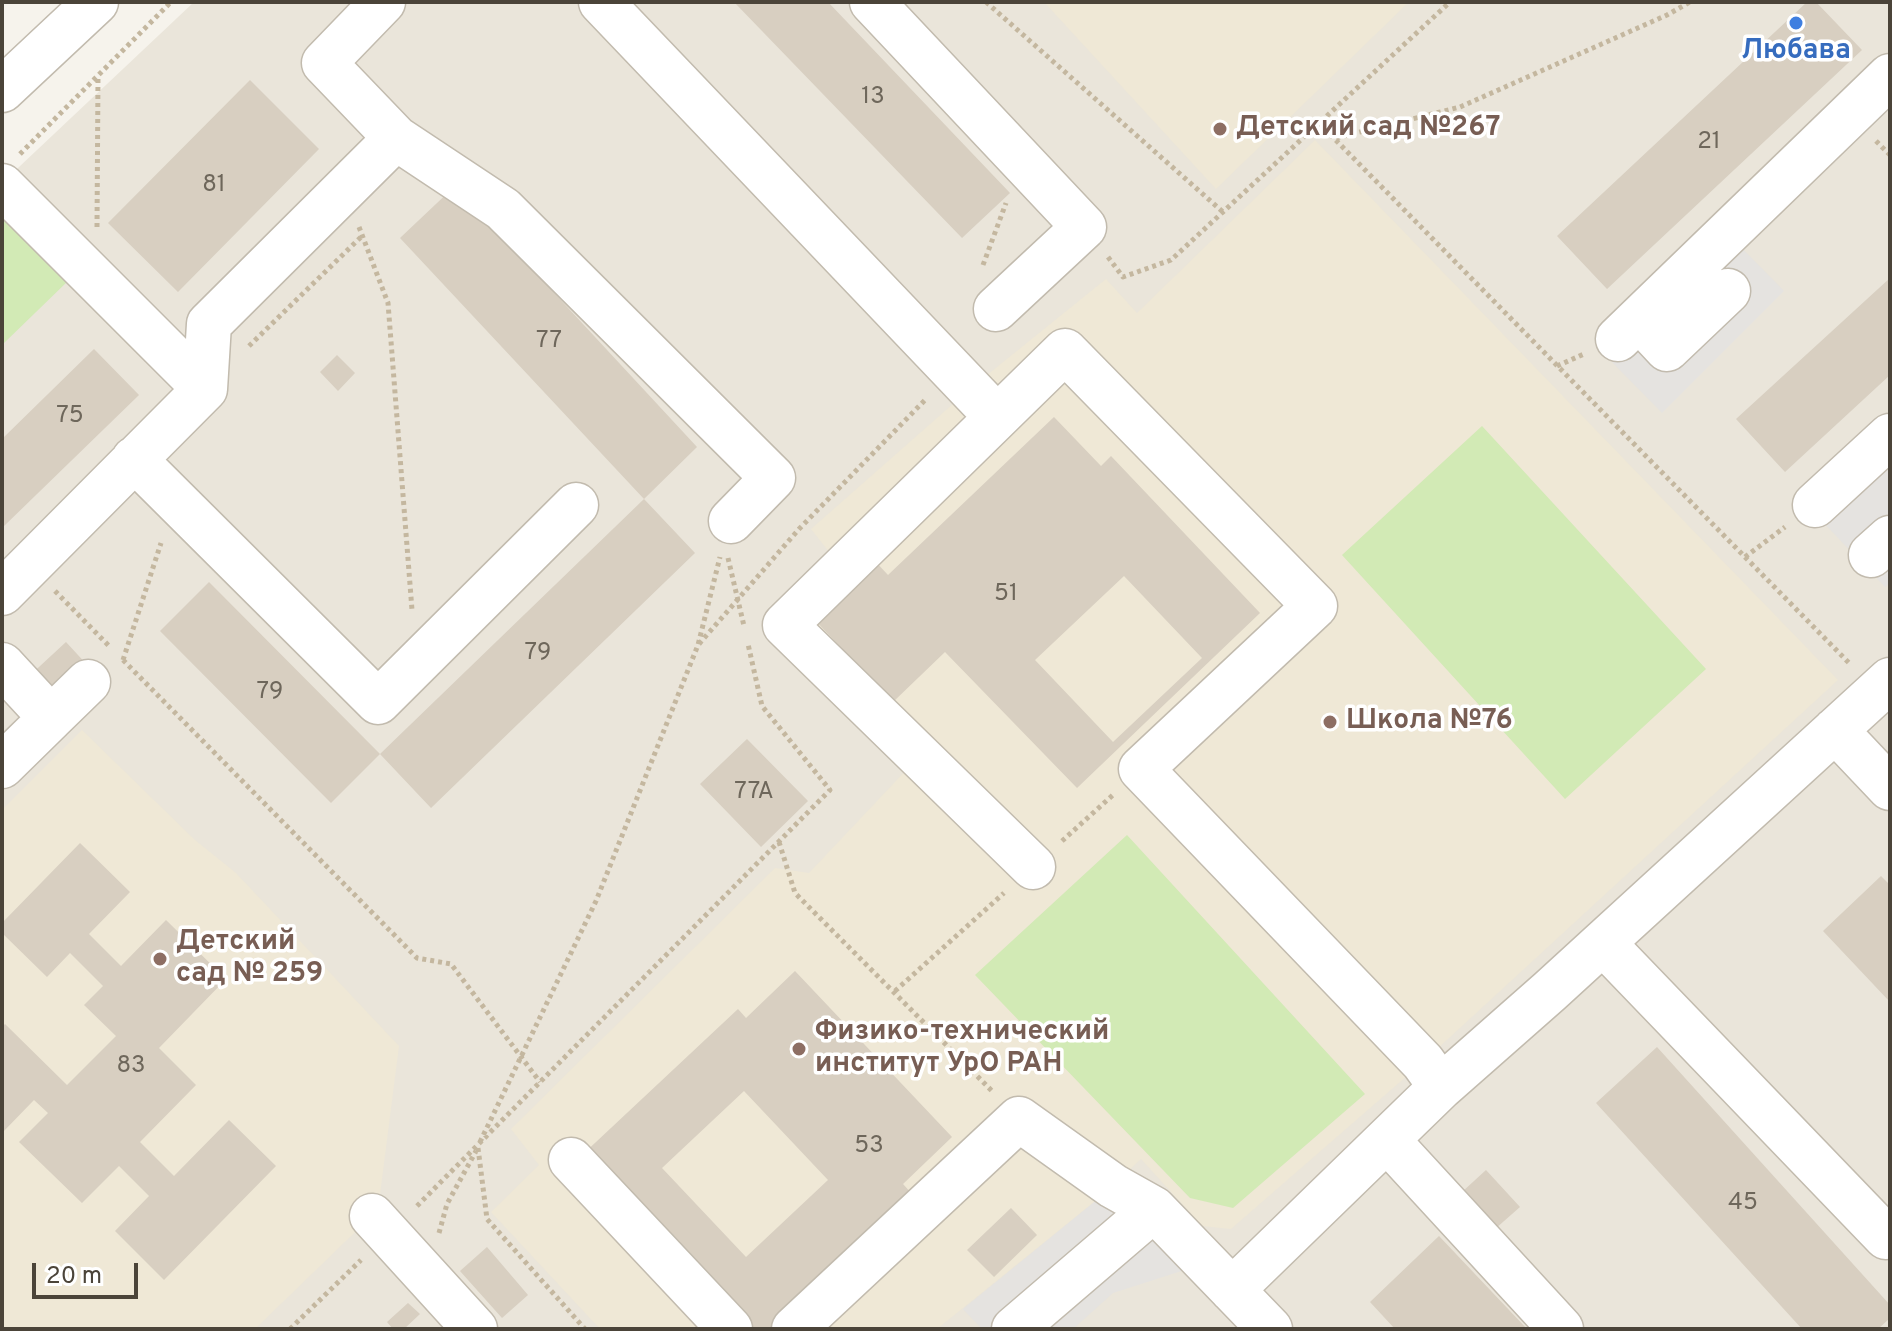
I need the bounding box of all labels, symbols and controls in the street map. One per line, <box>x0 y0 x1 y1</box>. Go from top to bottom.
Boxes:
marker: Любава <box>1787 14 1805 32</box>
place label: Любава <box>1741 35 1851 69</box>
house number: 13 <box>861 84 885 112</box>
place label: Детский сад №267 <box>1236 112 1500 146</box>
marker: Детский сад №267 <box>1211 120 1229 138</box>
house number: 21 <box>1697 129 1721 157</box>
house number: 81 <box>202 172 226 200</box>
house number: 77 <box>536 328 562 356</box>
house number: 75 <box>56 403 84 431</box>
house number: 51 <box>994 581 1018 609</box>
house number: 79 <box>525 640 551 668</box>
house number: 79 <box>257 679 283 707</box>
place label: Школа №76 <box>1346 705 1513 739</box>
marker: Школа №76 <box>1321 713 1339 731</box>
house number: 77А <box>734 779 774 807</box>
place label: Детский сад № 259 <box>176 926 323 992</box>
marker: Детский сад № 259 <box>151 950 169 968</box>
place label: Физико-технический институт УрО РАН <box>815 1016 1109 1082</box>
marker: Физико-технический институт УрО РАН <box>790 1040 808 1058</box>
house number: 83 <box>116 1053 146 1081</box>
house number: 53 <box>854 1133 884 1161</box>
house number: 45 <box>1728 1190 1758 1218</box>
scale bar <box>36 1247 142 1297</box>
text: 20 m <box>46 1262 102 1292</box>

